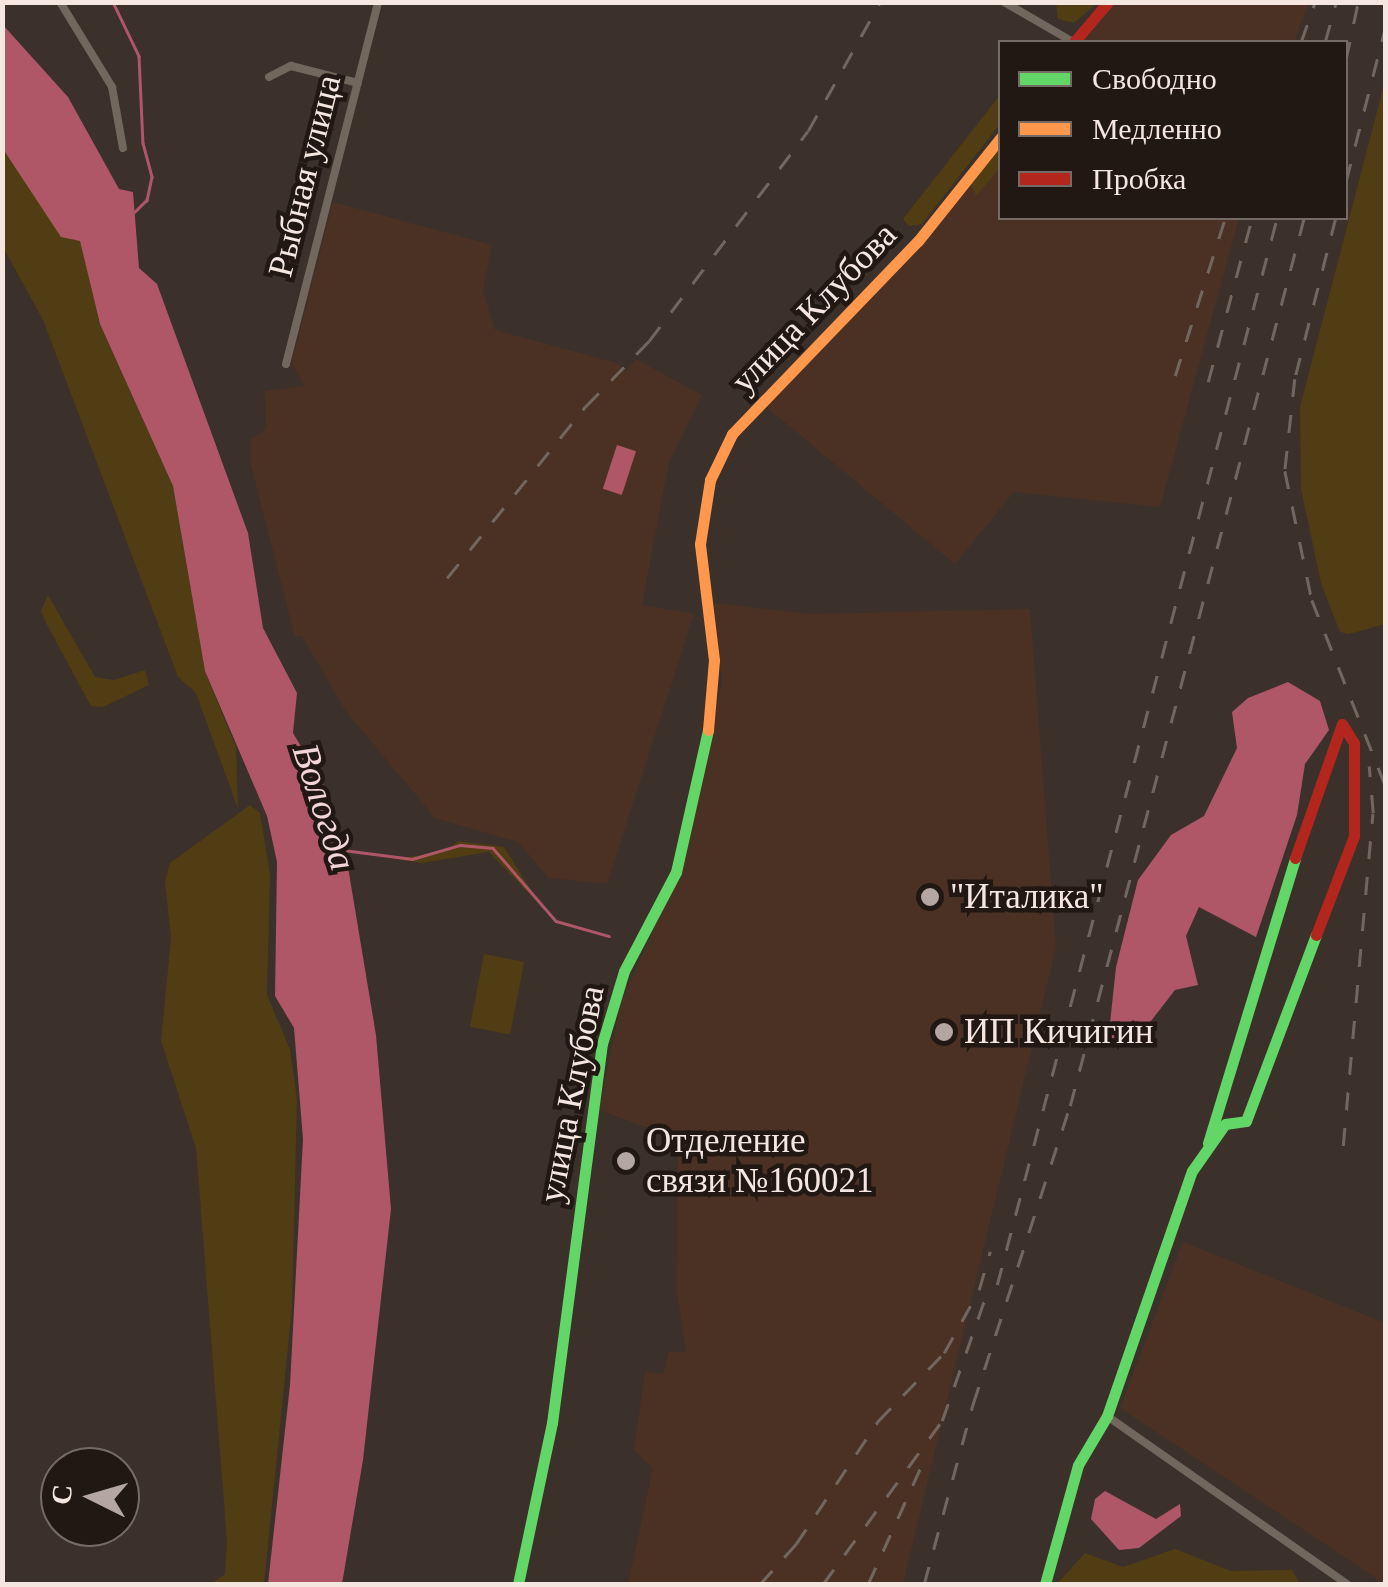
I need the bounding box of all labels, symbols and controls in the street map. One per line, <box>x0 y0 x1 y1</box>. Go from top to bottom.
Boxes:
legend <box>998 40 1348 220</box>
text: Свободно <box>1092 62 1217 95</box>
street label: Рыбная улица <box>260 71 350 281</box>
text: Медленно <box>1092 112 1222 145</box>
text: Пробка <box>1092 162 1186 195</box>
street label: улица Клубова <box>723 214 905 402</box>
water label: Вологда <box>282 738 366 876</box>
place label: "Италика" <box>950 876 1104 918</box>
marker: "Италика" <box>919 886 941 908</box>
street label: улица Клубова <box>530 982 614 1206</box>
place label: ИП Кичигин <box>964 1011 1154 1053</box>
marker: ИП Кичигин <box>933 1021 955 1043</box>
place label: Отделение связи №160021 <box>646 1120 873 1202</box>
marker: Отделение связи №160021 <box>615 1150 637 1172</box>
north arrow <box>40 1447 140 1547</box>
text: С <box>45 1483 78 1506</box>

